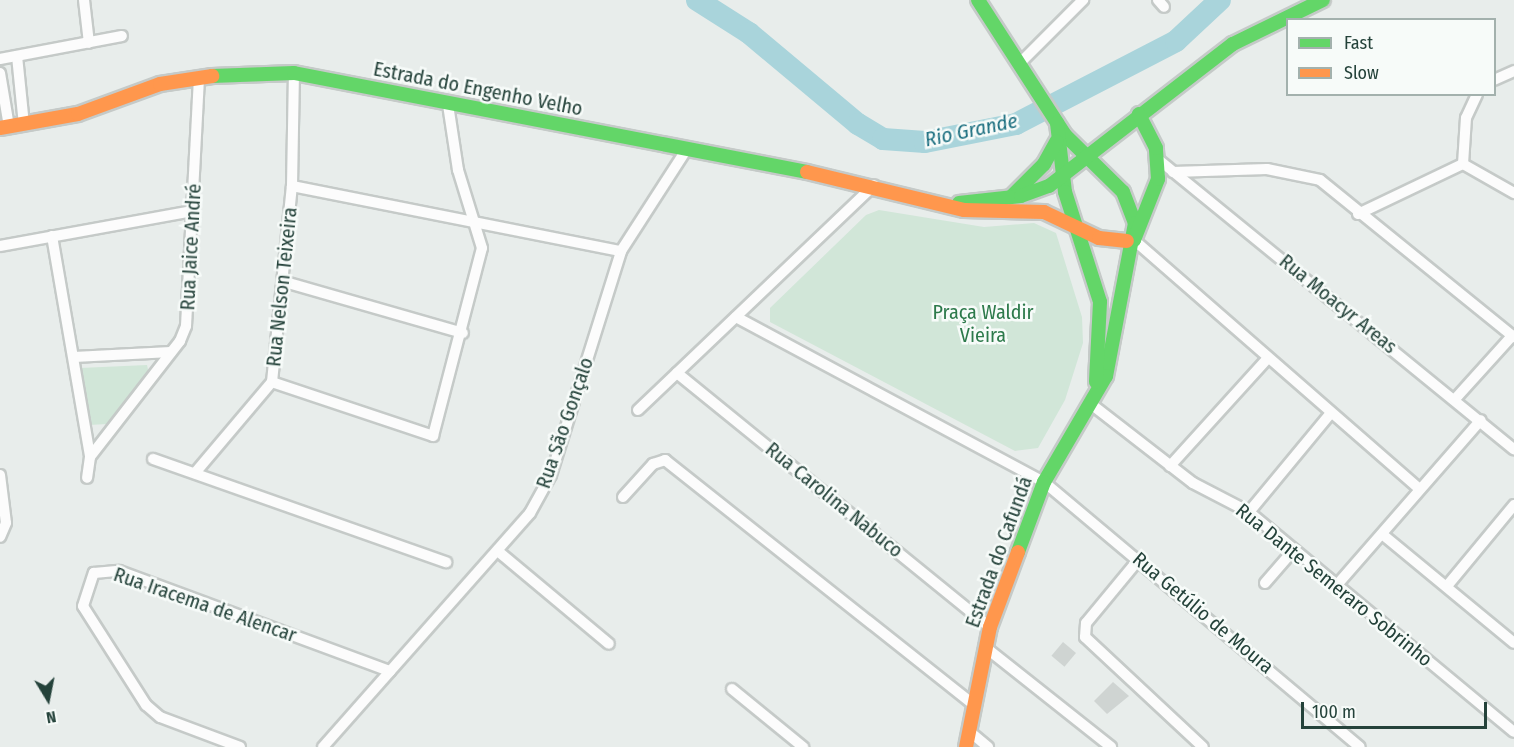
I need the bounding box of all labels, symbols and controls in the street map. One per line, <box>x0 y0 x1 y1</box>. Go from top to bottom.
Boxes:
legend <box>1286 18 1496 96</box>
text: Fast <box>1344 32 1373 54</box>
street label: Estrada do Engenho Velho <box>371 57 585 121</box>
text: Slow <box>1344 62 1379 84</box>
water label: Rio Grande <box>922 108 1020 152</box>
street label: Rua Jaice André <box>176 183 206 311</box>
street label: Rua Nelson Teixeira <box>262 206 302 368</box>
street label: Rua Moacyr Areas <box>1274 249 1402 359</box>
park label: Praça Waldir Vieira <box>933 301 1033 348</box>
street label: Rua São Gonçalo <box>531 354 599 492</box>
street label: Rua Carolina Nabuco <box>761 437 907 563</box>
street label: Estrada do Cafundá <box>961 473 1037 631</box>
street label: Rua Dante Semeraro Sobrinho <box>1231 498 1437 672</box>
street label: Rua Getúlio de Moura <box>1128 547 1278 679</box>
street label: Rua Iracema de Alencar <box>110 562 300 648</box>
north arrow <box>18 669 78 729</box>
scale bar <box>1304 690 1490 728</box>
text: 100 m <box>1312 701 1356 723</box>
text: N <box>45 707 58 727</box>

